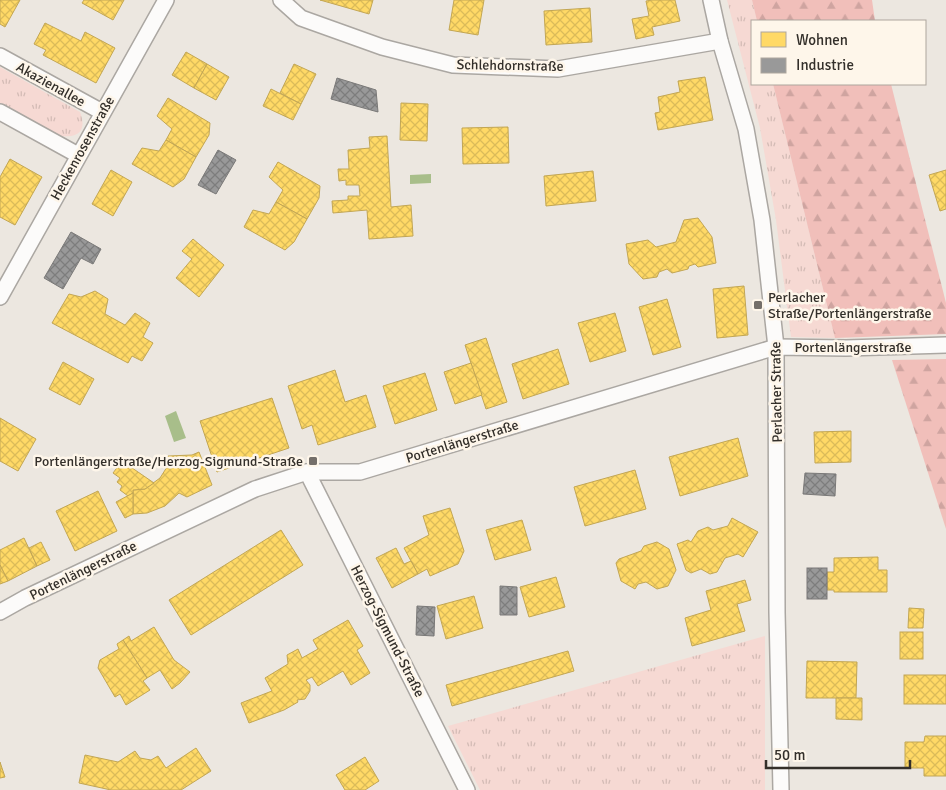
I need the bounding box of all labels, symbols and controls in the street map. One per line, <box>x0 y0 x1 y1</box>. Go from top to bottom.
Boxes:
legend <box>751 20 926 85</box>
text: Wohnen <box>796 31 848 49</box>
street label: Schlehdornstraße <box>456 56 564 75</box>
text: Industrie <box>796 56 854 74</box>
street label: Akazienallee <box>13 58 88 110</box>
street label: Heckenrosenstraße <box>47 93 118 203</box>
place label: Perlacher Straße/Portenlängerstraße <box>768 289 932 322</box>
marker: Perlacher Straße/Portenlängerstraße <box>752 299 764 311</box>
street label: Portenlängerstraße <box>794 339 912 356</box>
street label: Perlacher Straße <box>767 341 786 443</box>
street label: Portenlängerstraße <box>404 416 521 467</box>
place label: Portenlängerstraße/Herzog-Sigmund-Straße <box>34 453 303 470</box>
marker: Portenlängerstraße/Herzog-Sigmund-Straße <box>307 455 319 467</box>
street label: Portenlängerstraße <box>27 537 140 604</box>
street label: Herzog-Sigmund-Straße <box>347 562 428 700</box>
scale bar <box>766 738 910 770</box>
text: 50 m <box>774 746 805 764</box>

